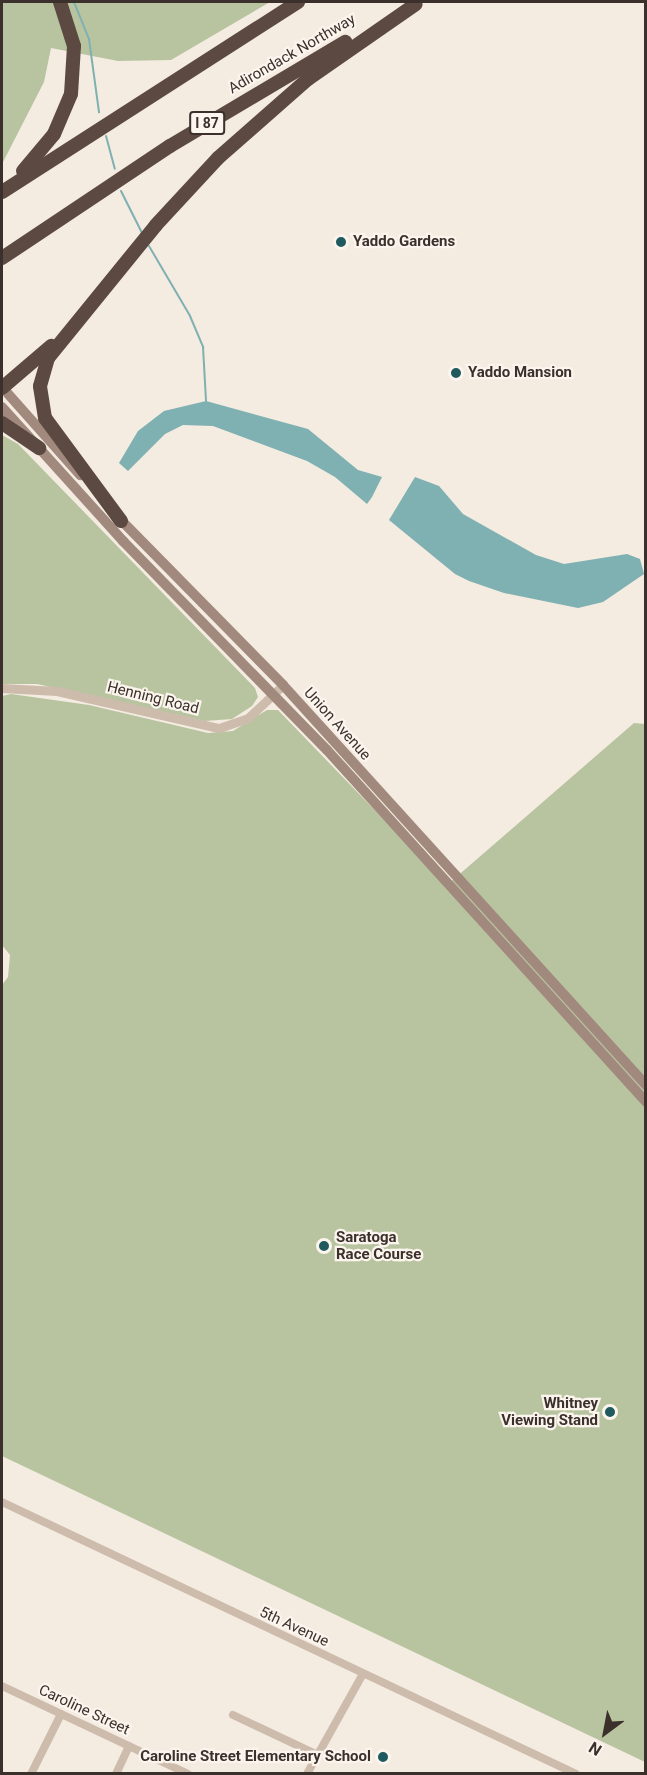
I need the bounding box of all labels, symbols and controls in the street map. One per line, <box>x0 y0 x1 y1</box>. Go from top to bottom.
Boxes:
street label: Adirondack Northway <box>225 10 359 98</box>
road number: I 87 <box>189 112 225 134</box>
place label: Yaddo Gardens <box>353 233 455 251</box>
marker: Yaddo Gardens <box>334 235 348 249</box>
place label: Yaddo Mansion <box>468 364 572 382</box>
marker: Yaddo Mansion <box>449 366 463 380</box>
street label: Henning Road <box>105 678 201 718</box>
street label: Union Avenue <box>300 684 374 764</box>
place label: Saratoga Race Course <box>336 1228 421 1263</box>
marker: Saratoga Race Course <box>317 1239 331 1253</box>
place label: Whitney Viewing Stand <box>501 1394 598 1429</box>
marker: Whitney Viewing Stand <box>603 1405 617 1419</box>
street label: 5th Avenue <box>256 1603 332 1651</box>
street label: Caroline Street <box>36 1681 132 1739</box>
north arrow <box>575 1703 635 1763</box>
text: N <box>585 1738 605 1760</box>
place label: Caroline Street Elementary School <box>140 1748 371 1766</box>
marker: Caroline Street Elementary School <box>376 1750 390 1764</box>

